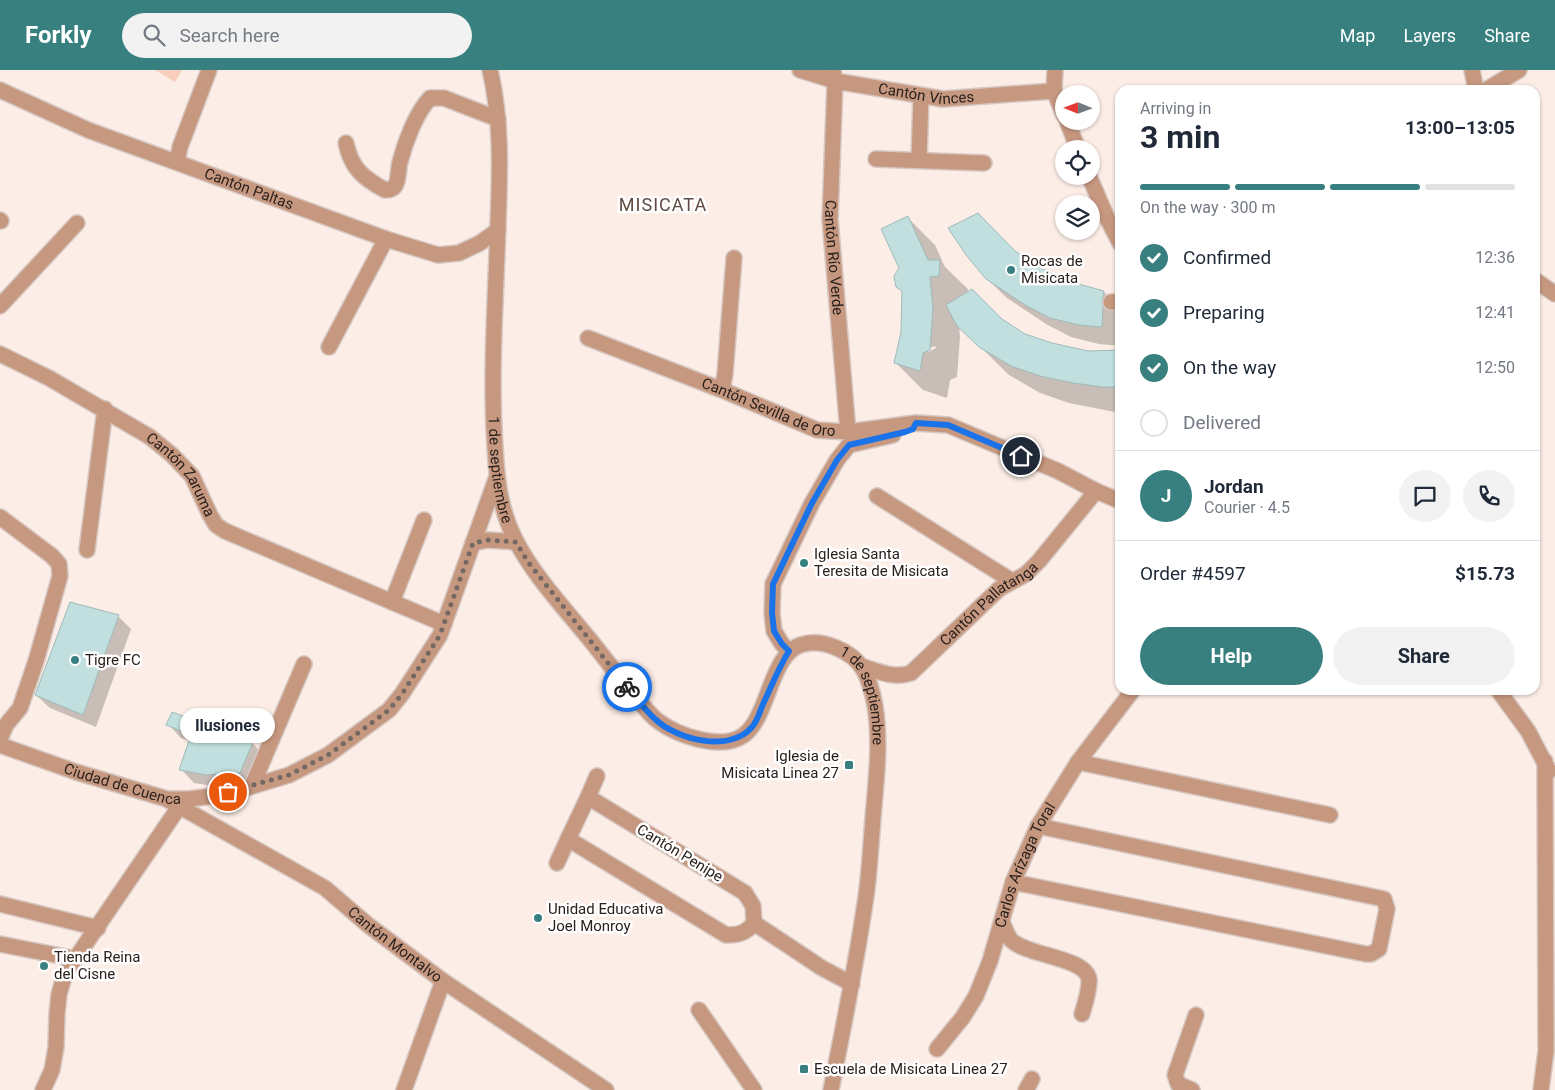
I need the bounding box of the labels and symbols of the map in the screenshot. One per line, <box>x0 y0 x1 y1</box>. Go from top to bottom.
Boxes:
street label: Cantón Vinces <box>877 79 975 108</box>
north arrow <box>1055 85 1100 130</box>
street label: Cantón Paltas <box>202 164 296 213</box>
district label: MISICATA <box>619 194 707 215</box>
street label: Cantón Río Verde <box>821 200 847 316</box>
place label: Rocas de Misicata <box>1021 252 1083 287</box>
marker: Rocas de Misicata <box>1005 264 1017 276</box>
street label: Cantón Sevilla de Oro <box>699 374 836 440</box>
street label: 1 de septiembre <box>485 416 516 526</box>
street label: Cantón Zaruma <box>143 429 219 520</box>
pin <box>1000 435 1042 477</box>
place label: Iglesia Santa Teresita de Misicata <box>814 545 949 580</box>
marker: Iglesia Santa Teresita de Misicata <box>798 557 810 569</box>
street label: Cantón Pallatanga <box>936 558 1042 650</box>
street label: 1 de septiembre <box>837 642 887 745</box>
place label: Tigre FC <box>85 651 141 669</box>
marker: Tigre FC <box>69 654 81 666</box>
courier <box>602 662 652 712</box>
callout: Ilusiones <box>180 707 276 742</box>
place label: Iglesia de Misicata Linea 27 <box>721 747 839 782</box>
street label: Ciudad de Cuenca <box>62 759 181 808</box>
marker: Iglesia de Misicata Linea 27 <box>843 759 855 771</box>
pin <box>207 771 249 813</box>
street label: Carlos Arízaga Toral <box>991 799 1059 930</box>
street label: Cantón Penipe <box>634 820 726 886</box>
place label: Unidad Educativa Joel Monroy <box>548 900 663 935</box>
street label: Cantón Montalvo <box>344 903 446 986</box>
marker: Unidad Educativa Joel Monroy <box>532 912 544 924</box>
place label: Tienda Reina del Cisne <box>54 948 140 983</box>
marker: Tienda Reina del Cisne <box>38 960 50 972</box>
place label: Escuela de Misicata Linea 27 <box>814 1060 1008 1078</box>
marker: Escuela de Misicata Linea 27 <box>798 1063 810 1075</box>

